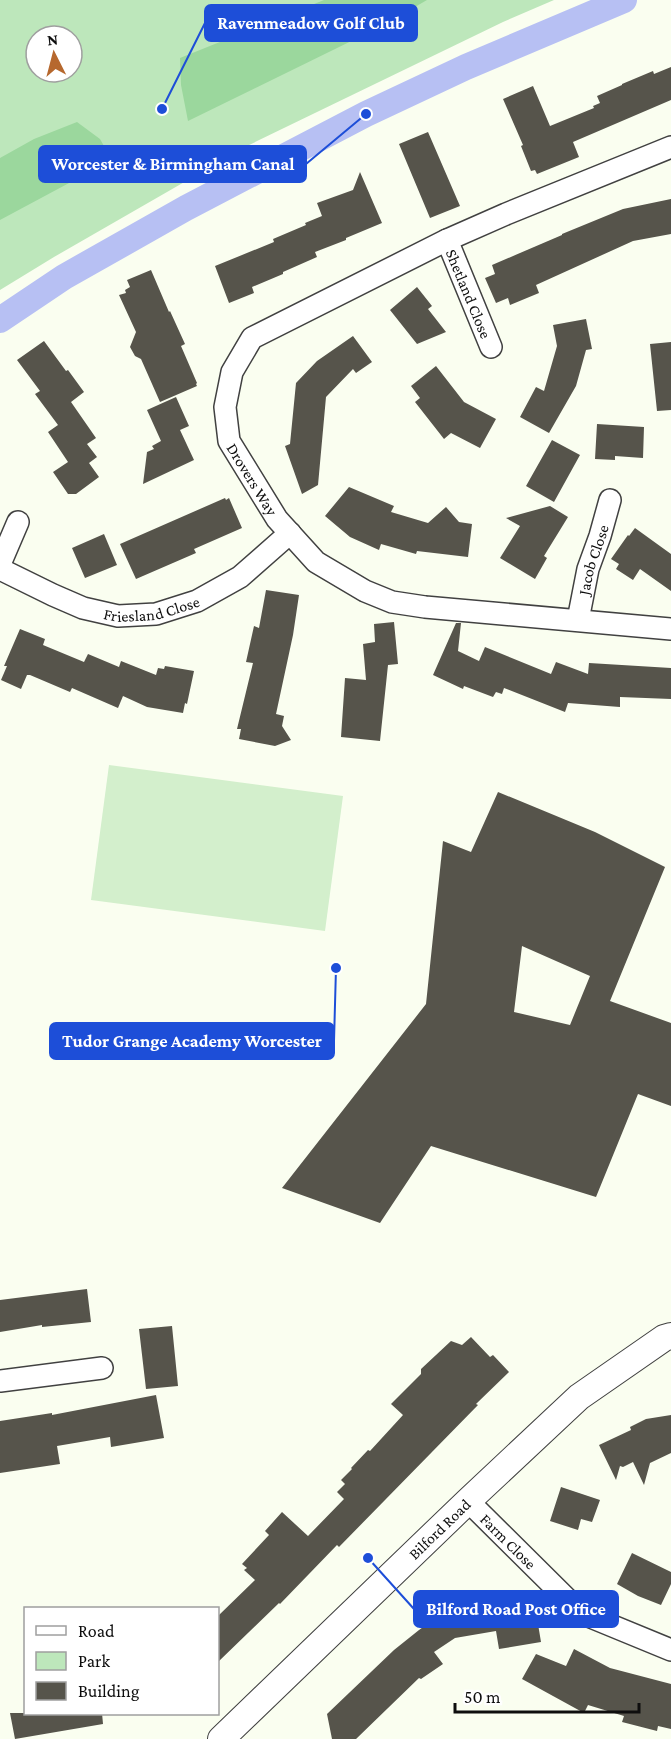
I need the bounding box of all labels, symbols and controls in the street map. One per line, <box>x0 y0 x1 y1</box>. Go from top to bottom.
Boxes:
callout: Ravenmeadow Golf Club <box>205 5 417 41</box>
text: Ravenmeadow Golf Club <box>217 13 405 33</box>
north arrow <box>24 24 84 84</box>
text: N <box>46 31 59 49</box>
callout: Worcester & Birmingham Canal <box>39 146 306 182</box>
text: Worcester & Birmingham Canal <box>50 154 295 174</box>
street label: Shetland Close <box>443 247 495 341</box>
street label: Drovers Way <box>224 440 281 519</box>
street label: Jacob Close <box>574 523 611 599</box>
street label: Friesland Close <box>102 592 202 625</box>
callout: Tudor Grange Academy Worcester <box>50 1023 334 1059</box>
text: Tudor Grange Academy Worcester <box>62 1031 322 1051</box>
street label: Bilford Road <box>405 1495 474 1562</box>
street label: Farm Close <box>477 1510 540 1572</box>
callout: Bilford Road Post Office <box>414 1591 618 1627</box>
text: Bilford Road Post Office <box>426 1599 606 1619</box>
legend <box>24 1607 219 1715</box>
text: Road <box>78 1621 115 1641</box>
text: Park <box>78 1651 110 1671</box>
scale bar <box>455 1676 640 1714</box>
text: Building <box>78 1681 140 1701</box>
text: 50 m <box>464 1687 501 1707</box>

